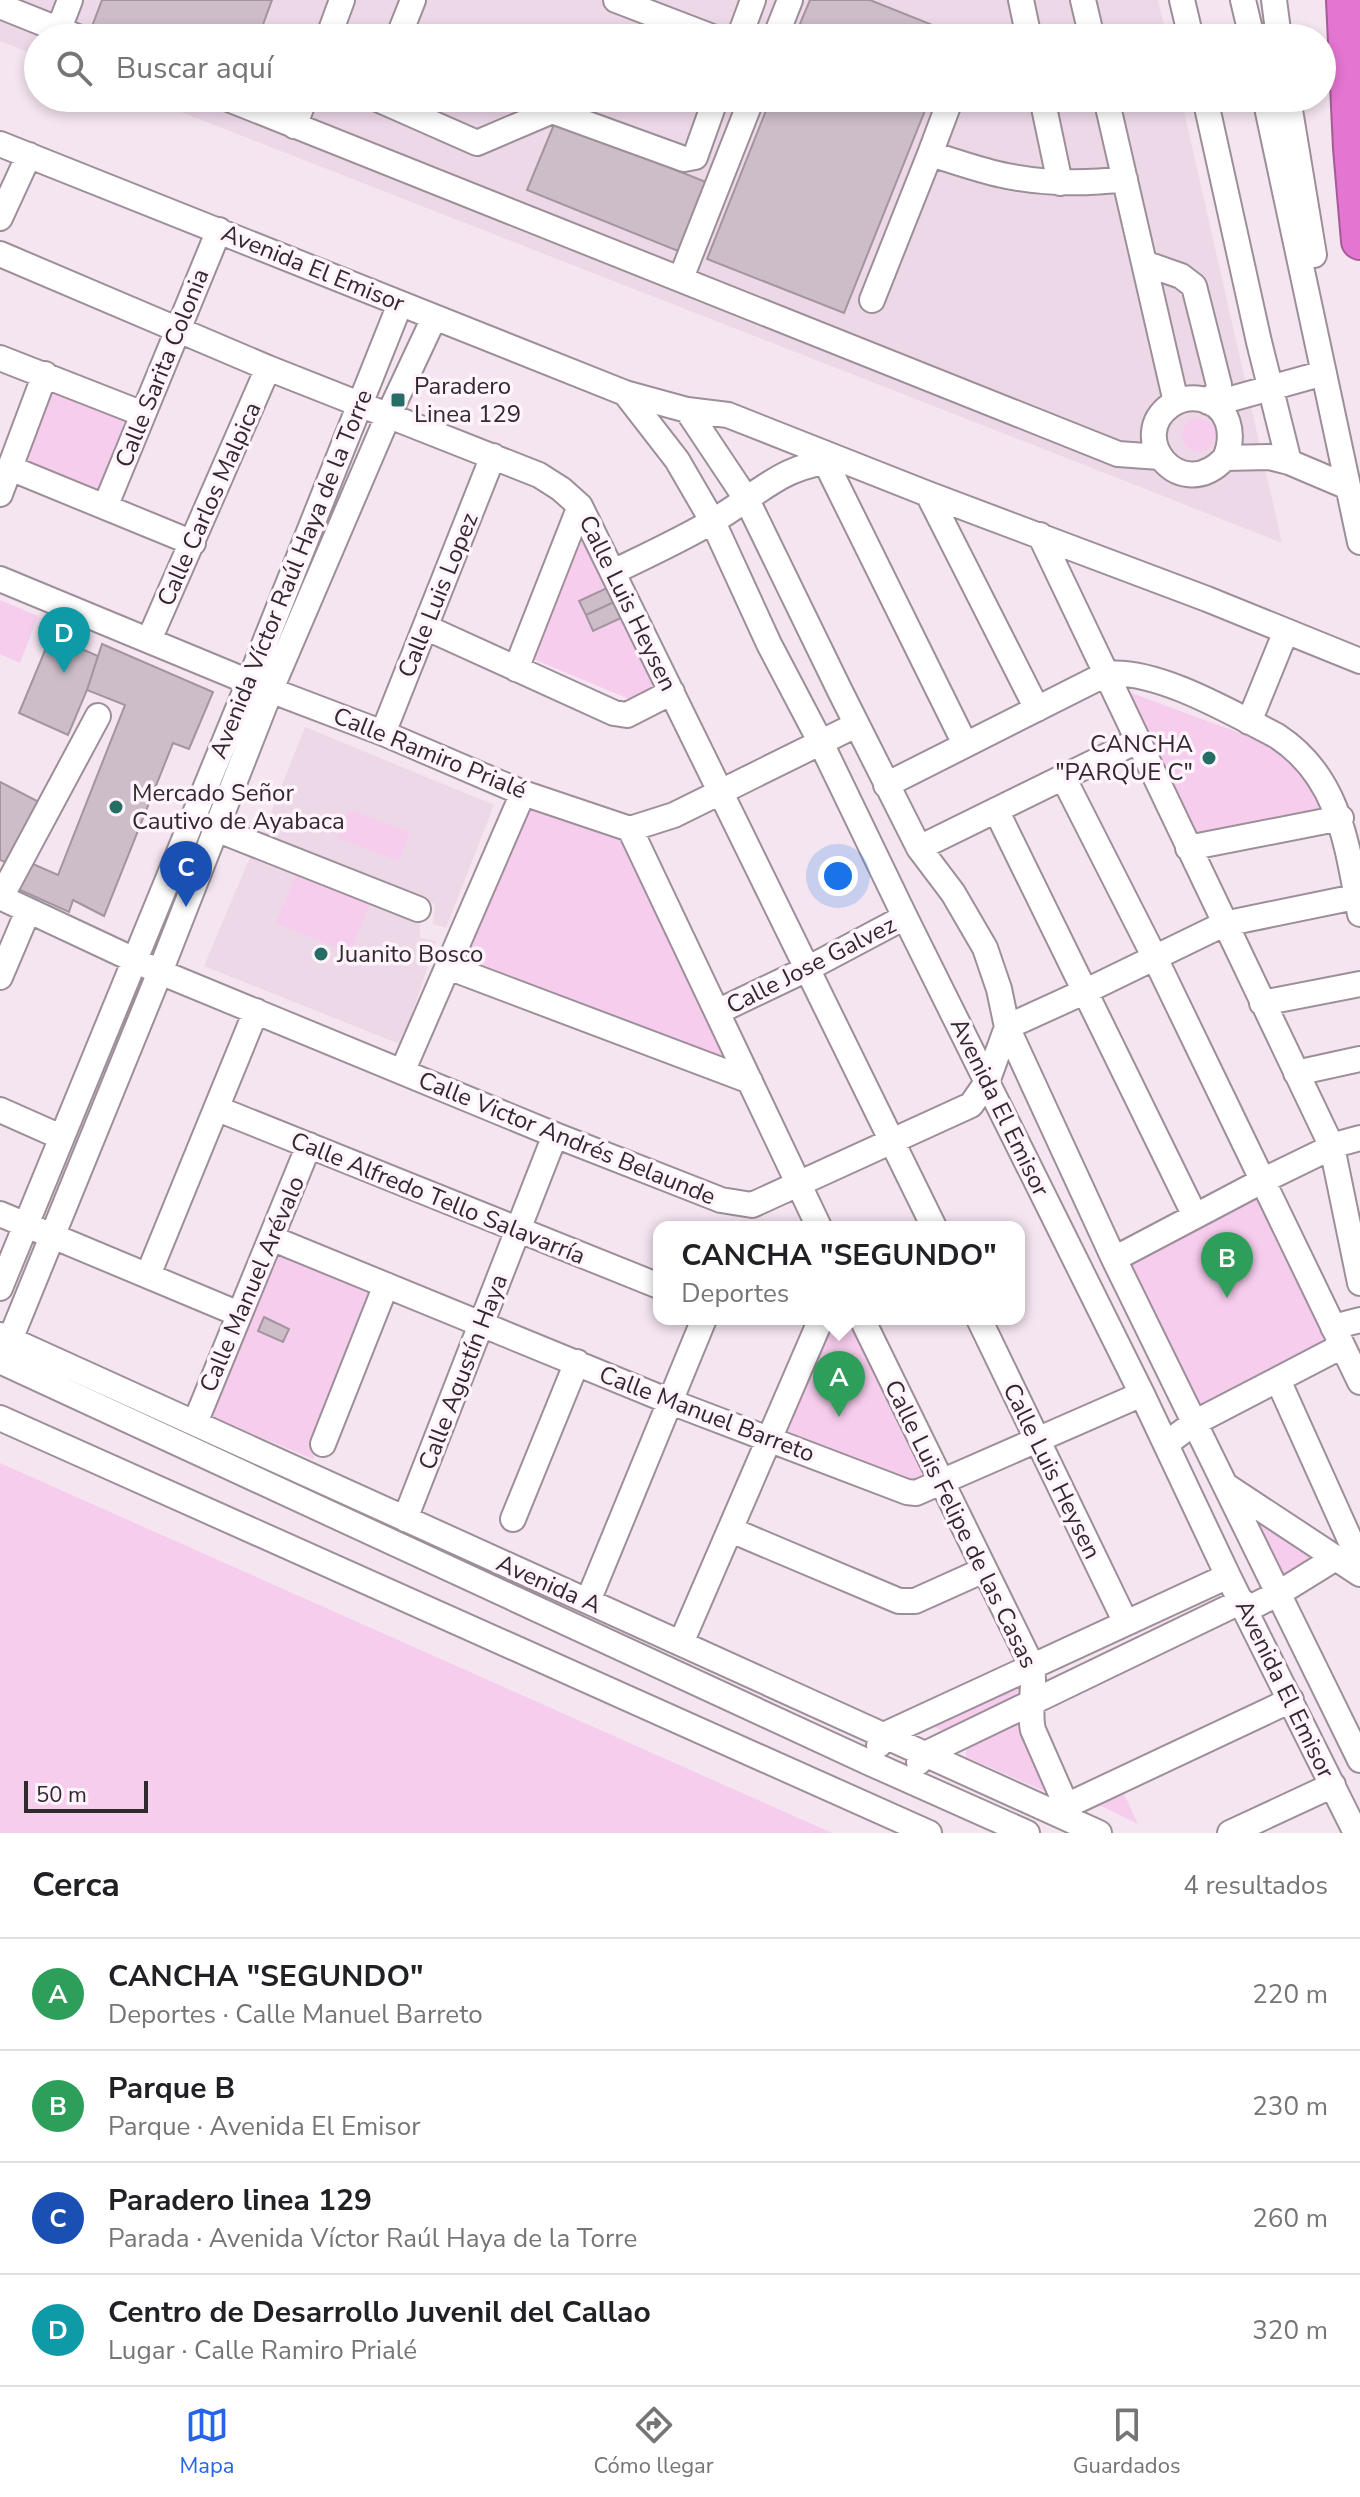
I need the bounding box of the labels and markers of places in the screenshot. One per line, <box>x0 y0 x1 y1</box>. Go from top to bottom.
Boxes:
place label: Paradero Linea 129 <box>414 370 521 430</box>
marker: Paradero Linea 129 <box>389 391 407 409</box>
pin: D <box>38 607 90 673</box>
place label: CANCHA "PARQUE C" <box>1055 728 1193 788</box>
marker: CANCHA "PARQUE C" <box>1200 749 1218 767</box>
place label: Mercado Señor Cautivo de Ayabaca <box>132 777 345 837</box>
marker: Mercado Señor Cautivo de Ayabaca <box>107 798 125 816</box>
pin: C <box>160 841 212 907</box>
place label: Juanito Bosco <box>336 938 483 970</box>
marker: Juanito Bosco <box>312 945 330 963</box>
pin: B <box>1201 1232 1253 1298</box>
pin: A <box>813 1351 865 1417</box>

